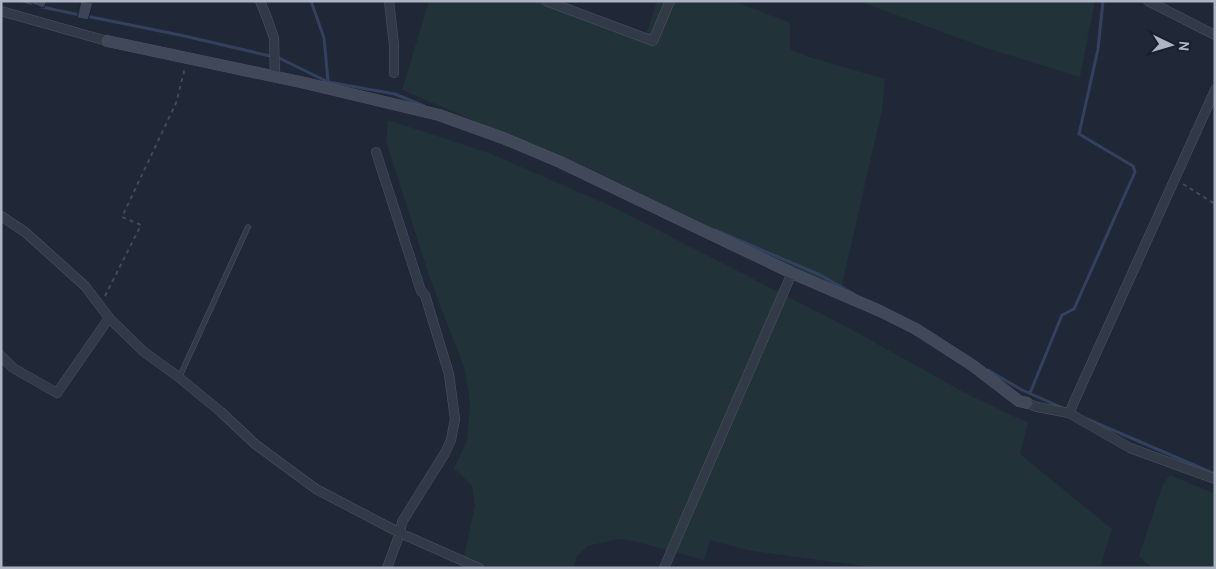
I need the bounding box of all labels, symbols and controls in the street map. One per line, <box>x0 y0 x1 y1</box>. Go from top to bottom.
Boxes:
north arrow <box>1146 20 1196 70</box>
text: N <box>1175 40 1193 52</box>

